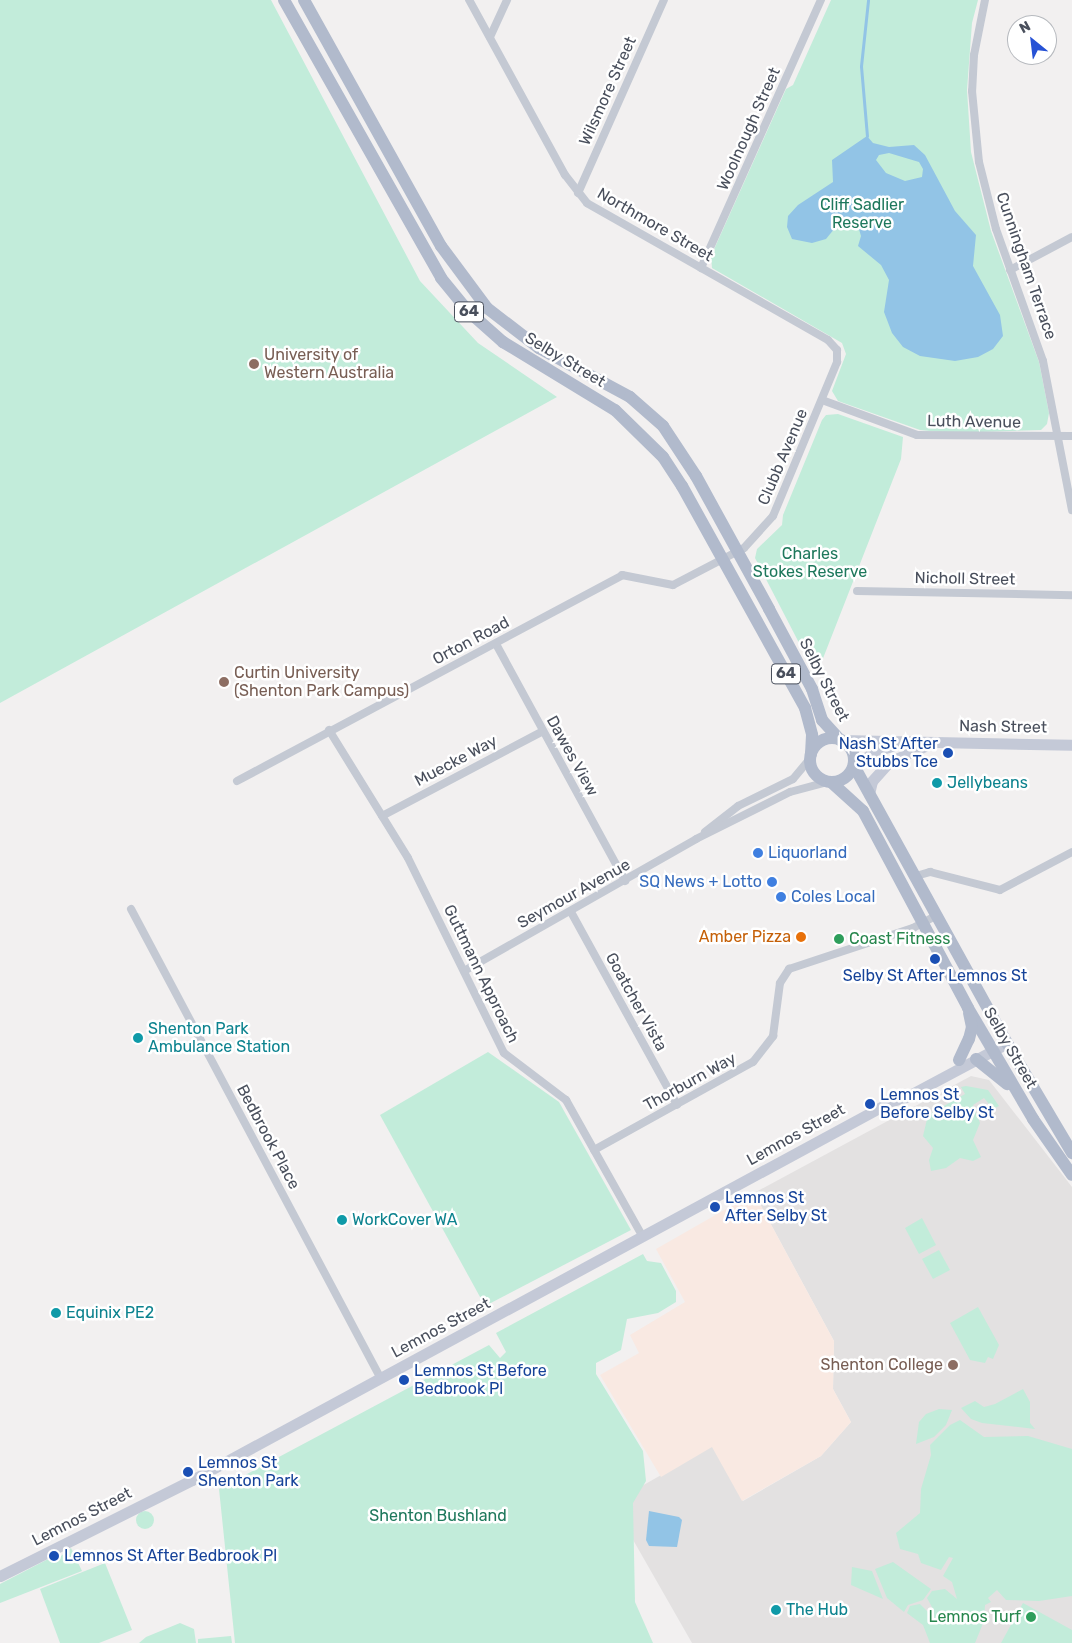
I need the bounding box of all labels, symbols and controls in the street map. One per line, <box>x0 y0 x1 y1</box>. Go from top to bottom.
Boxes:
north arrow <box>1007 15 1057 65</box>
text: N <box>1016 17 1033 37</box>
street label: Wilsmore Street <box>575 34 641 148</box>
street label: Woolnough Street <box>713 64 785 194</box>
street label: Northmore Street <box>594 184 716 266</box>
street label: Cunningham Terrace <box>992 190 1060 342</box>
park label: Cliff Sadlier Reserve <box>820 195 904 233</box>
road number: 64 <box>453 300 485 324</box>
street label: Selby Street <box>521 328 609 392</box>
place label: University of Western Australia <box>264 345 395 383</box>
marker: University of Western Australia <box>248 358 260 370</box>
street label: Clubb Avenue <box>754 406 812 508</box>
street label: Luth Avenue <box>927 412 1021 432</box>
park label: Charles Stokes Reserve <box>753 544 867 582</box>
street label: Nicholl Street <box>914 569 1016 589</box>
street label: Orton Road <box>429 613 513 669</box>
street label: Selby Street <box>795 635 853 725</box>
road number: 64 <box>770 662 802 686</box>
place label: Curtin University (Shenton Park Campus) <box>234 663 409 701</box>
marker: Curtin University (Shenton Park Campus) <box>218 676 230 688</box>
street label: Dawes View <box>542 712 602 800</box>
street label: Nash Street <box>959 717 1047 737</box>
street label: Muecke Way <box>411 731 501 791</box>
place label: Nash St After Stubbs Tce <box>838 734 938 772</box>
marker: Nash St After Stubbs Tce <box>942 747 954 759</box>
place label: Jellybeans <box>947 773 1028 793</box>
marker: Jellybeans <box>931 777 943 789</box>
place label: Liquorland <box>768 843 847 863</box>
marker: Liquorland <box>752 847 764 859</box>
street label: Seymour Avenue <box>514 855 634 933</box>
place label: SQ News + Lotto <box>639 872 762 892</box>
marker: SQ News + Lotto <box>766 876 778 888</box>
place label: Coles Local <box>791 887 875 907</box>
marker: Coles Local <box>775 891 787 903</box>
street label: Guttmann Approach <box>439 902 523 1046</box>
place label: Amber Pizza <box>698 927 791 947</box>
place label: Coast Fitness <box>849 929 950 949</box>
marker: Amber Pizza <box>795 931 807 943</box>
marker: Coast Fitness <box>833 933 845 945</box>
street label: Goatcher Vista <box>601 949 671 1055</box>
marker: Selby St After Lemnos St <box>929 953 941 965</box>
place label: Selby St After Lemnos St <box>842 966 1028 986</box>
street label: Selby Street <box>979 1004 1041 1092</box>
place label: Shenton Park Ambulance Station <box>148 1019 290 1057</box>
marker: Shenton Park Ambulance Station <box>132 1032 144 1044</box>
street label: Thorburn Way <box>640 1049 740 1115</box>
street label: Bedbrook Place <box>232 1081 304 1193</box>
place label: Lemnos St Before Selby St <box>880 1085 995 1123</box>
marker: Lemnos St Before Selby St <box>864 1098 876 1110</box>
street label: Lemnos Street <box>744 1100 848 1170</box>
place label: Lemnos St After Selby St <box>725 1188 828 1226</box>
marker: Lemnos St After Selby St <box>709 1201 721 1213</box>
place label: WorkCover WA <box>352 1210 458 1230</box>
marker: WorkCover WA <box>336 1214 348 1226</box>
street label: Lemnos Street <box>388 1294 494 1362</box>
place label: Equinix PE2 <box>66 1303 154 1323</box>
marker: Equinix PE2 <box>50 1307 62 1319</box>
place label: Shenton College <box>821 1355 943 1375</box>
marker: Shenton College <box>947 1359 959 1371</box>
place label: Lemnos St Before Bedbrook Pl <box>414 1361 547 1399</box>
marker: Lemnos St Before Bedbrook Pl <box>398 1374 410 1386</box>
place label: Lemnos St Shenton Park <box>198 1453 299 1491</box>
marker: Lemnos St Shenton Park <box>182 1466 194 1478</box>
street label: Lemnos Street <box>29 1484 135 1550</box>
park label: Shenton Bushland <box>369 1506 507 1526</box>
place label: Lemnos St After Bedbrook Pl <box>64 1546 278 1566</box>
marker: Lemnos St After Bedbrook Pl <box>48 1550 60 1562</box>
place label: The Hub <box>786 1600 848 1620</box>
marker: The Hub <box>770 1604 782 1616</box>
place label: Lemnos Turf <box>928 1607 1021 1627</box>
marker: Lemnos Turf <box>1025 1611 1037 1623</box>

